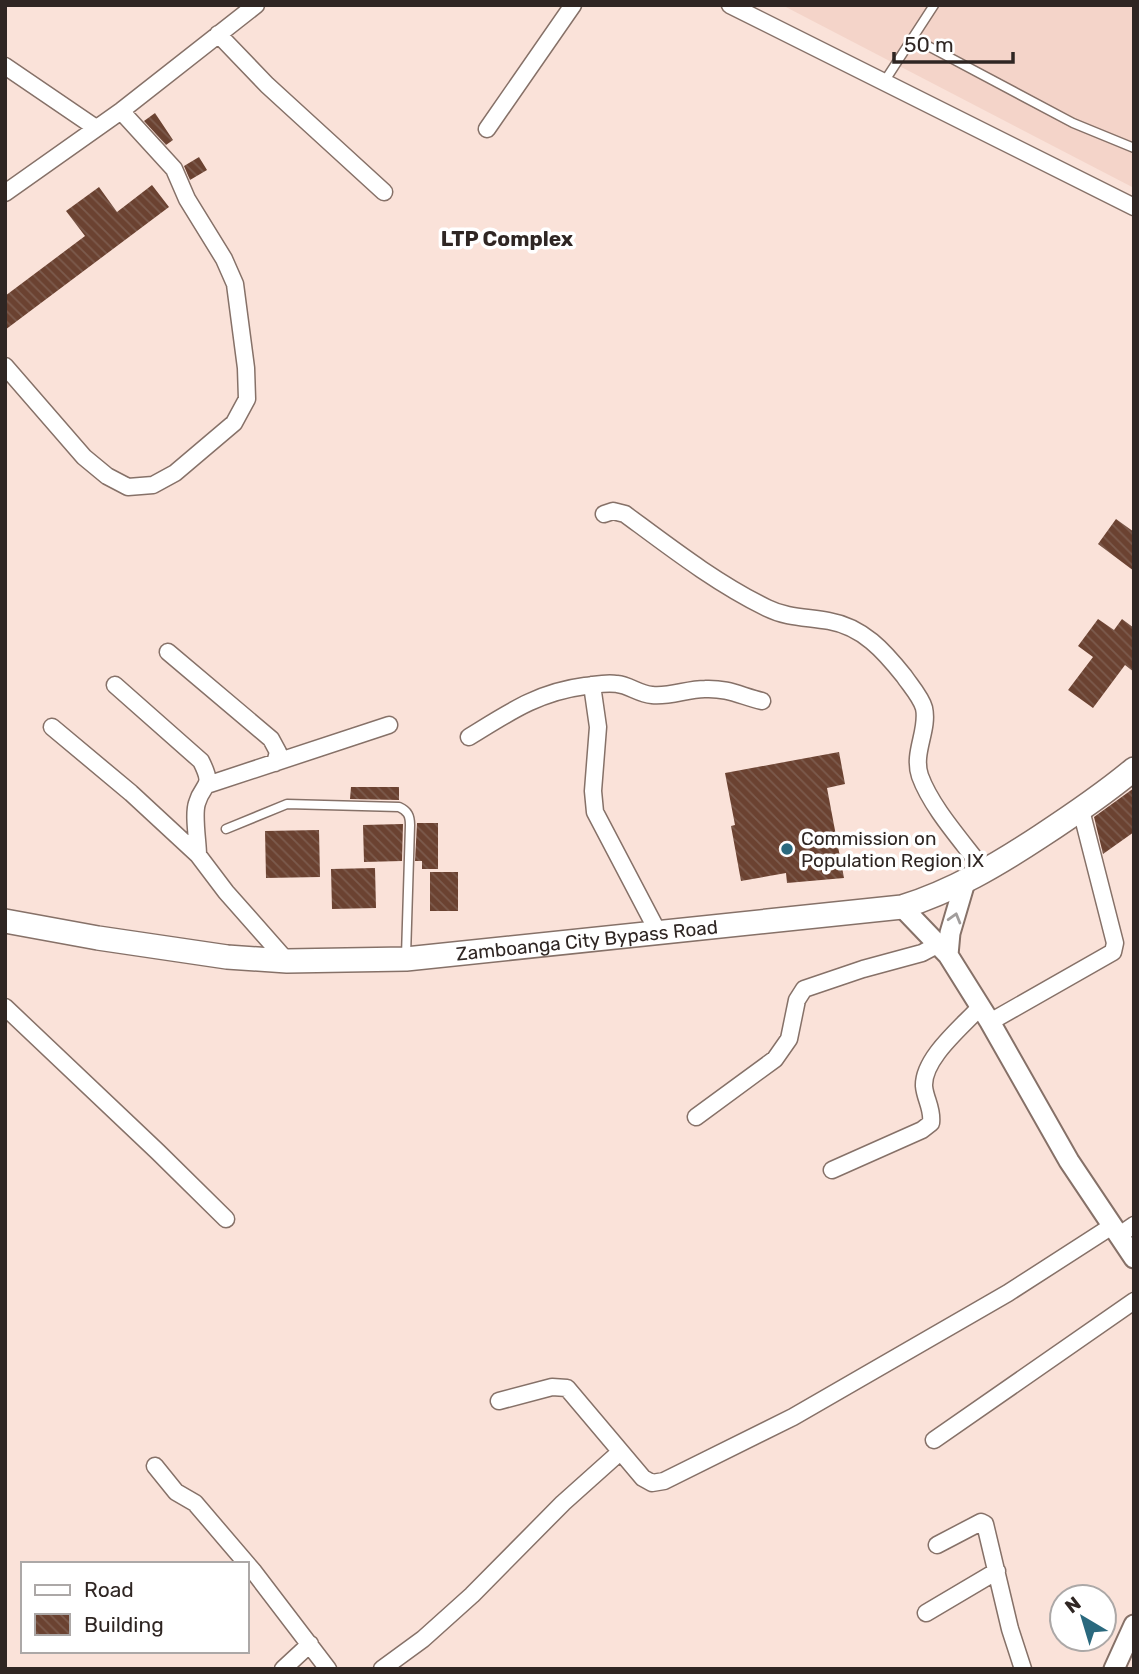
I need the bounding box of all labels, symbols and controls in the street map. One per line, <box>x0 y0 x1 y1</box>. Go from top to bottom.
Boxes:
scale bar <box>894 21 1013 65</box>
text: 50 m <box>904 32 954 57</box>
district label: LTP Complex <box>441 226 574 251</box>
place label: Commission on Population Region IX <box>801 827 984 872</box>
marker: Commission on Population Region IX <box>779 841 795 857</box>
one-way arrow <box>946 913 961 925</box>
street label: Zamboanga City Bypass Road <box>455 915 719 966</box>
legend <box>21 1562 248 1653</box>
text: Road <box>84 1577 134 1602</box>
north arrow <box>1048 1583 1118 1653</box>
text: N <box>1060 1592 1085 1618</box>
text: Building <box>84 1612 164 1637</box>

